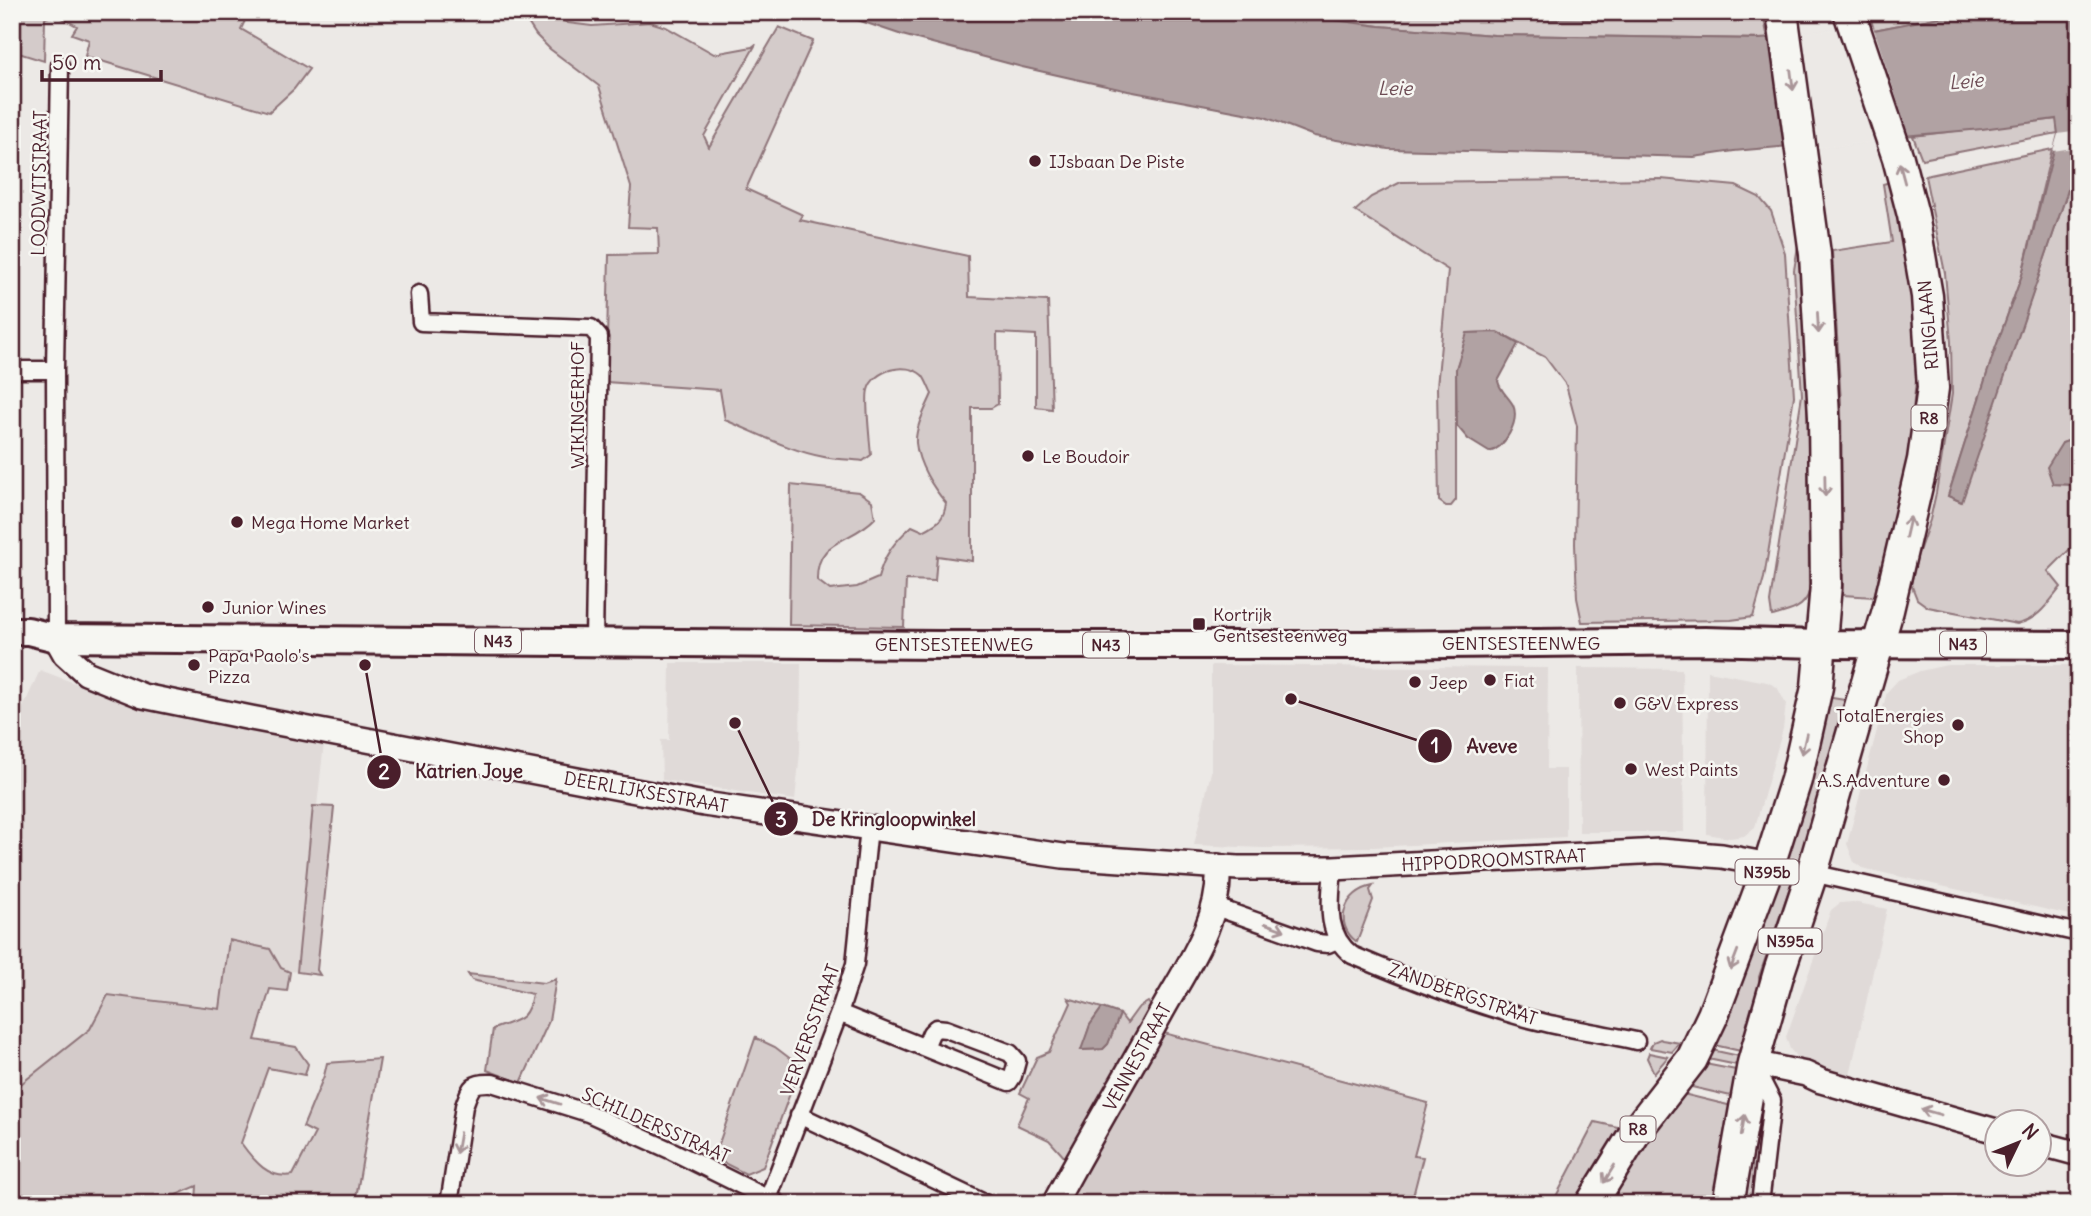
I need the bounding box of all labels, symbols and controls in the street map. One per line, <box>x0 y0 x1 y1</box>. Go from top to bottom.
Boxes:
scale bar <box>42 38 161 82</box>
text: 50 m <box>52 49 101 76</box>
water label: Leie <box>1948 67 1986 94</box>
one-way arrow <box>1786 68 1799 91</box>
water label: Leie <box>1378 76 1414 100</box>
street label: LOODWITSTRAAT <box>26 110 52 256</box>
place label: IJsbaan De Piste <box>1049 150 1185 173</box>
marker: IJsbaan De Piste <box>1027 153 1043 169</box>
one-way arrow <box>1894 162 1907 184</box>
street label: RINGLAAN <box>1913 279 1943 371</box>
one-way arrow <box>1812 311 1825 334</box>
street label: WIKINGERHOF <box>566 341 589 469</box>
road number: R8 <box>1912 406 1946 430</box>
place label: Le Boudoir <box>1042 445 1130 468</box>
marker: Le Boudoir <box>1020 448 1036 464</box>
one-way arrow <box>1818 474 1831 497</box>
place label: Mega Home Market <box>251 511 410 534</box>
marker: Mega Home Market <box>229 514 245 530</box>
one-way arrow <box>1901 516 1915 539</box>
place label: Junior Wines <box>222 596 327 619</box>
marker: Junior Wines <box>200 599 216 615</box>
place label: Kortrijk Gentsesteenweg <box>1213 603 1348 647</box>
marker: Kortrijk Gentsesteenweg <box>1191 616 1207 632</box>
road number: N43 <box>475 628 521 654</box>
road number: N43 <box>1083 632 1129 658</box>
street label: GENTSESTEENWEG <box>1442 632 1600 655</box>
road number: N43 <box>1940 632 1986 656</box>
street label: GENTSESTEENWEG <box>875 633 1033 656</box>
place label: Papa Paolo's Pizza <box>208 644 310 688</box>
marker: Papa Paolo's Pizza <box>186 657 202 673</box>
place label: Fiat <box>1504 669 1535 692</box>
place label: Jeep <box>1429 671 1468 694</box>
marker: Fiat <box>1482 672 1498 688</box>
marker: Jeep <box>1407 674 1423 690</box>
place label: G&V Express <box>1634 692 1739 715</box>
marker: G&V Express <box>1612 695 1628 711</box>
place label: TotalEnergies Shop <box>1836 704 1944 748</box>
marker: TotalEnergies Shop <box>1950 717 1966 733</box>
callout: Aveve <box>1417 726 1531 766</box>
text: 1 <box>1431 732 1439 759</box>
one-way arrow <box>1796 732 1810 755</box>
text: Aveve <box>1467 734 1518 758</box>
callout: Katrien Joye <box>366 752 537 792</box>
text: 2 <box>378 758 390 785</box>
place label: West Paints <box>1645 758 1738 781</box>
text: Katrien Joye <box>415 759 523 783</box>
marker: West Paints <box>1623 761 1639 777</box>
street label: DEERLIJKSESTRAAT <box>562 766 730 818</box>
place label: A.S.Adventure <box>1817 769 1930 792</box>
marker: A.S.Adventure <box>1936 772 1952 788</box>
callout: De Kringloopwinkel <box>763 799 991 839</box>
text: 3 <box>775 806 787 833</box>
text: De Kringloopwinkel <box>812 807 976 831</box>
street label: HIPPODROOMSTRAAT <box>1401 844 1587 876</box>
road number: N395b <box>1736 860 1798 884</box>
one-way arrow <box>1264 922 1286 934</box>
road number: N395a <box>1758 928 1822 953</box>
one-way arrow <box>1726 949 1739 971</box>
street label: ZANDBERGSTRAAT <box>1385 958 1541 1030</box>
street label: VERVERSSTRAAT <box>775 961 845 1099</box>
street label: VENNESTRAAT <box>1098 999 1176 1115</box>
street label: SCHILDERSSTRAAT <box>578 1082 734 1168</box>
one-way arrow <box>539 1094 561 1107</box>
one-way arrow <box>1920 1105 1942 1118</box>
north arrow <box>1982 1108 2052 1178</box>
one-way arrow <box>1737 1114 1750 1137</box>
road number: R8 <box>1620 1116 1656 1142</box>
text: N <box>2017 1118 2044 1144</box>
one-way arrow <box>451 1131 464 1154</box>
one-way arrow <box>1602 1163 1616 1183</box>

